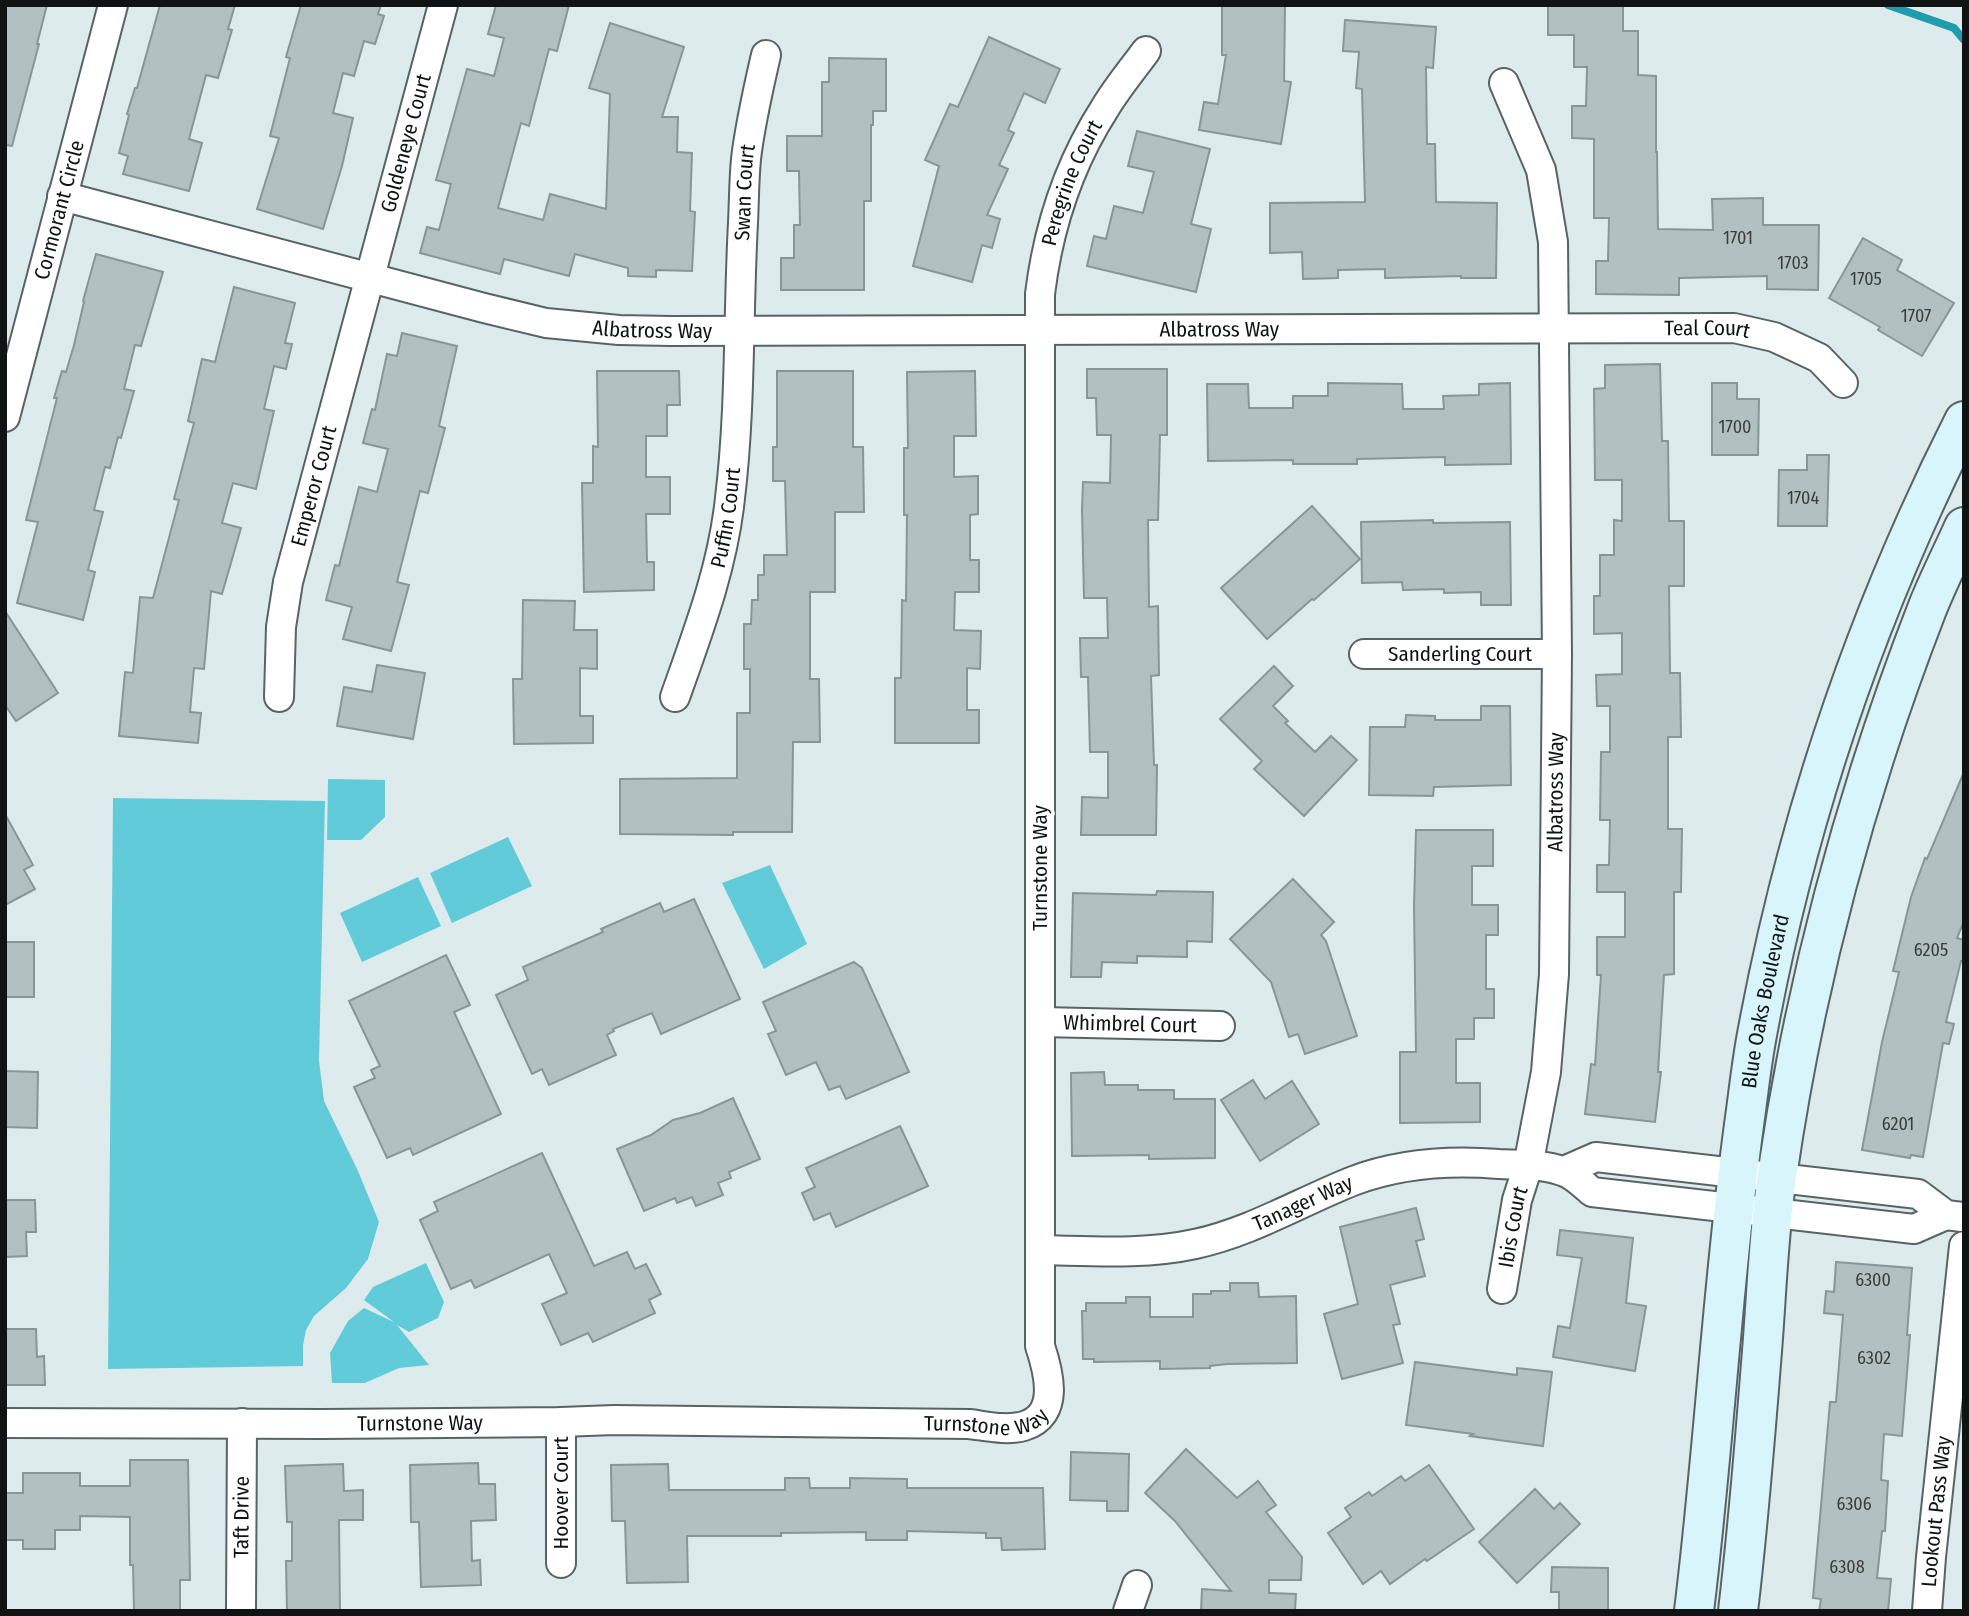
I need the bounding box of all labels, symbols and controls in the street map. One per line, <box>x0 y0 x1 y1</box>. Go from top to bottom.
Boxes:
street label: Goldeneye Court <box>375 71 437 215</box>
street label: Peregrine Court <box>1036 115 1108 248</box>
street label: Cormorant Circle <box>29 137 90 283</box>
street label: Swan Court <box>729 142 761 241</box>
house number: 1701 <box>1723 227 1753 249</box>
house number: 1703 <box>1777 252 1809 274</box>
house number: 1705 <box>1850 268 1882 290</box>
house number: 1707 <box>1901 305 1931 327</box>
street label: Albatross Way <box>591 315 713 344</box>
street label: Teal Court <box>1664 315 1753 344</box>
street label: Albatross Way <box>1159 316 1280 343</box>
house number: 1700 <box>1719 416 1751 438</box>
street label: Emperor Court <box>285 423 342 549</box>
street label: Puffin Court <box>705 466 746 571</box>
house number: 1704 <box>1787 487 1819 509</box>
street label: Sanderling Court <box>1388 641 1532 667</box>
street label: Albatross Way <box>1542 731 1569 852</box>
street label: Turnstone Way <box>1027 805 1053 931</box>
street label: Blue Oaks Boulevard <box>1736 912 1795 1090</box>
house number: 6205 <box>1914 939 1948 961</box>
street label: Whimbrel Court <box>1063 1009 1197 1038</box>
house number: 6201 <box>1882 1113 1914 1135</box>
street label: Tanager Way <box>1249 1169 1357 1237</box>
street label: Ibis Court <box>1493 1183 1534 1270</box>
house number: 6300 <box>1855 1269 1891 1291</box>
house number: 6302 <box>1857 1347 1891 1369</box>
street label: Turnstone Way <box>924 1403 1055 1441</box>
street label: Turnstone Way <box>357 1410 484 1437</box>
street label: Lookout Pass Way <box>1916 1434 1957 1588</box>
street label: Hoover Court <box>548 1436 574 1550</box>
street label: Taft Drive <box>228 1476 255 1558</box>
house number: 6306 <box>1836 1493 1872 1515</box>
house number: 6308 <box>1829 1556 1865 1578</box>

